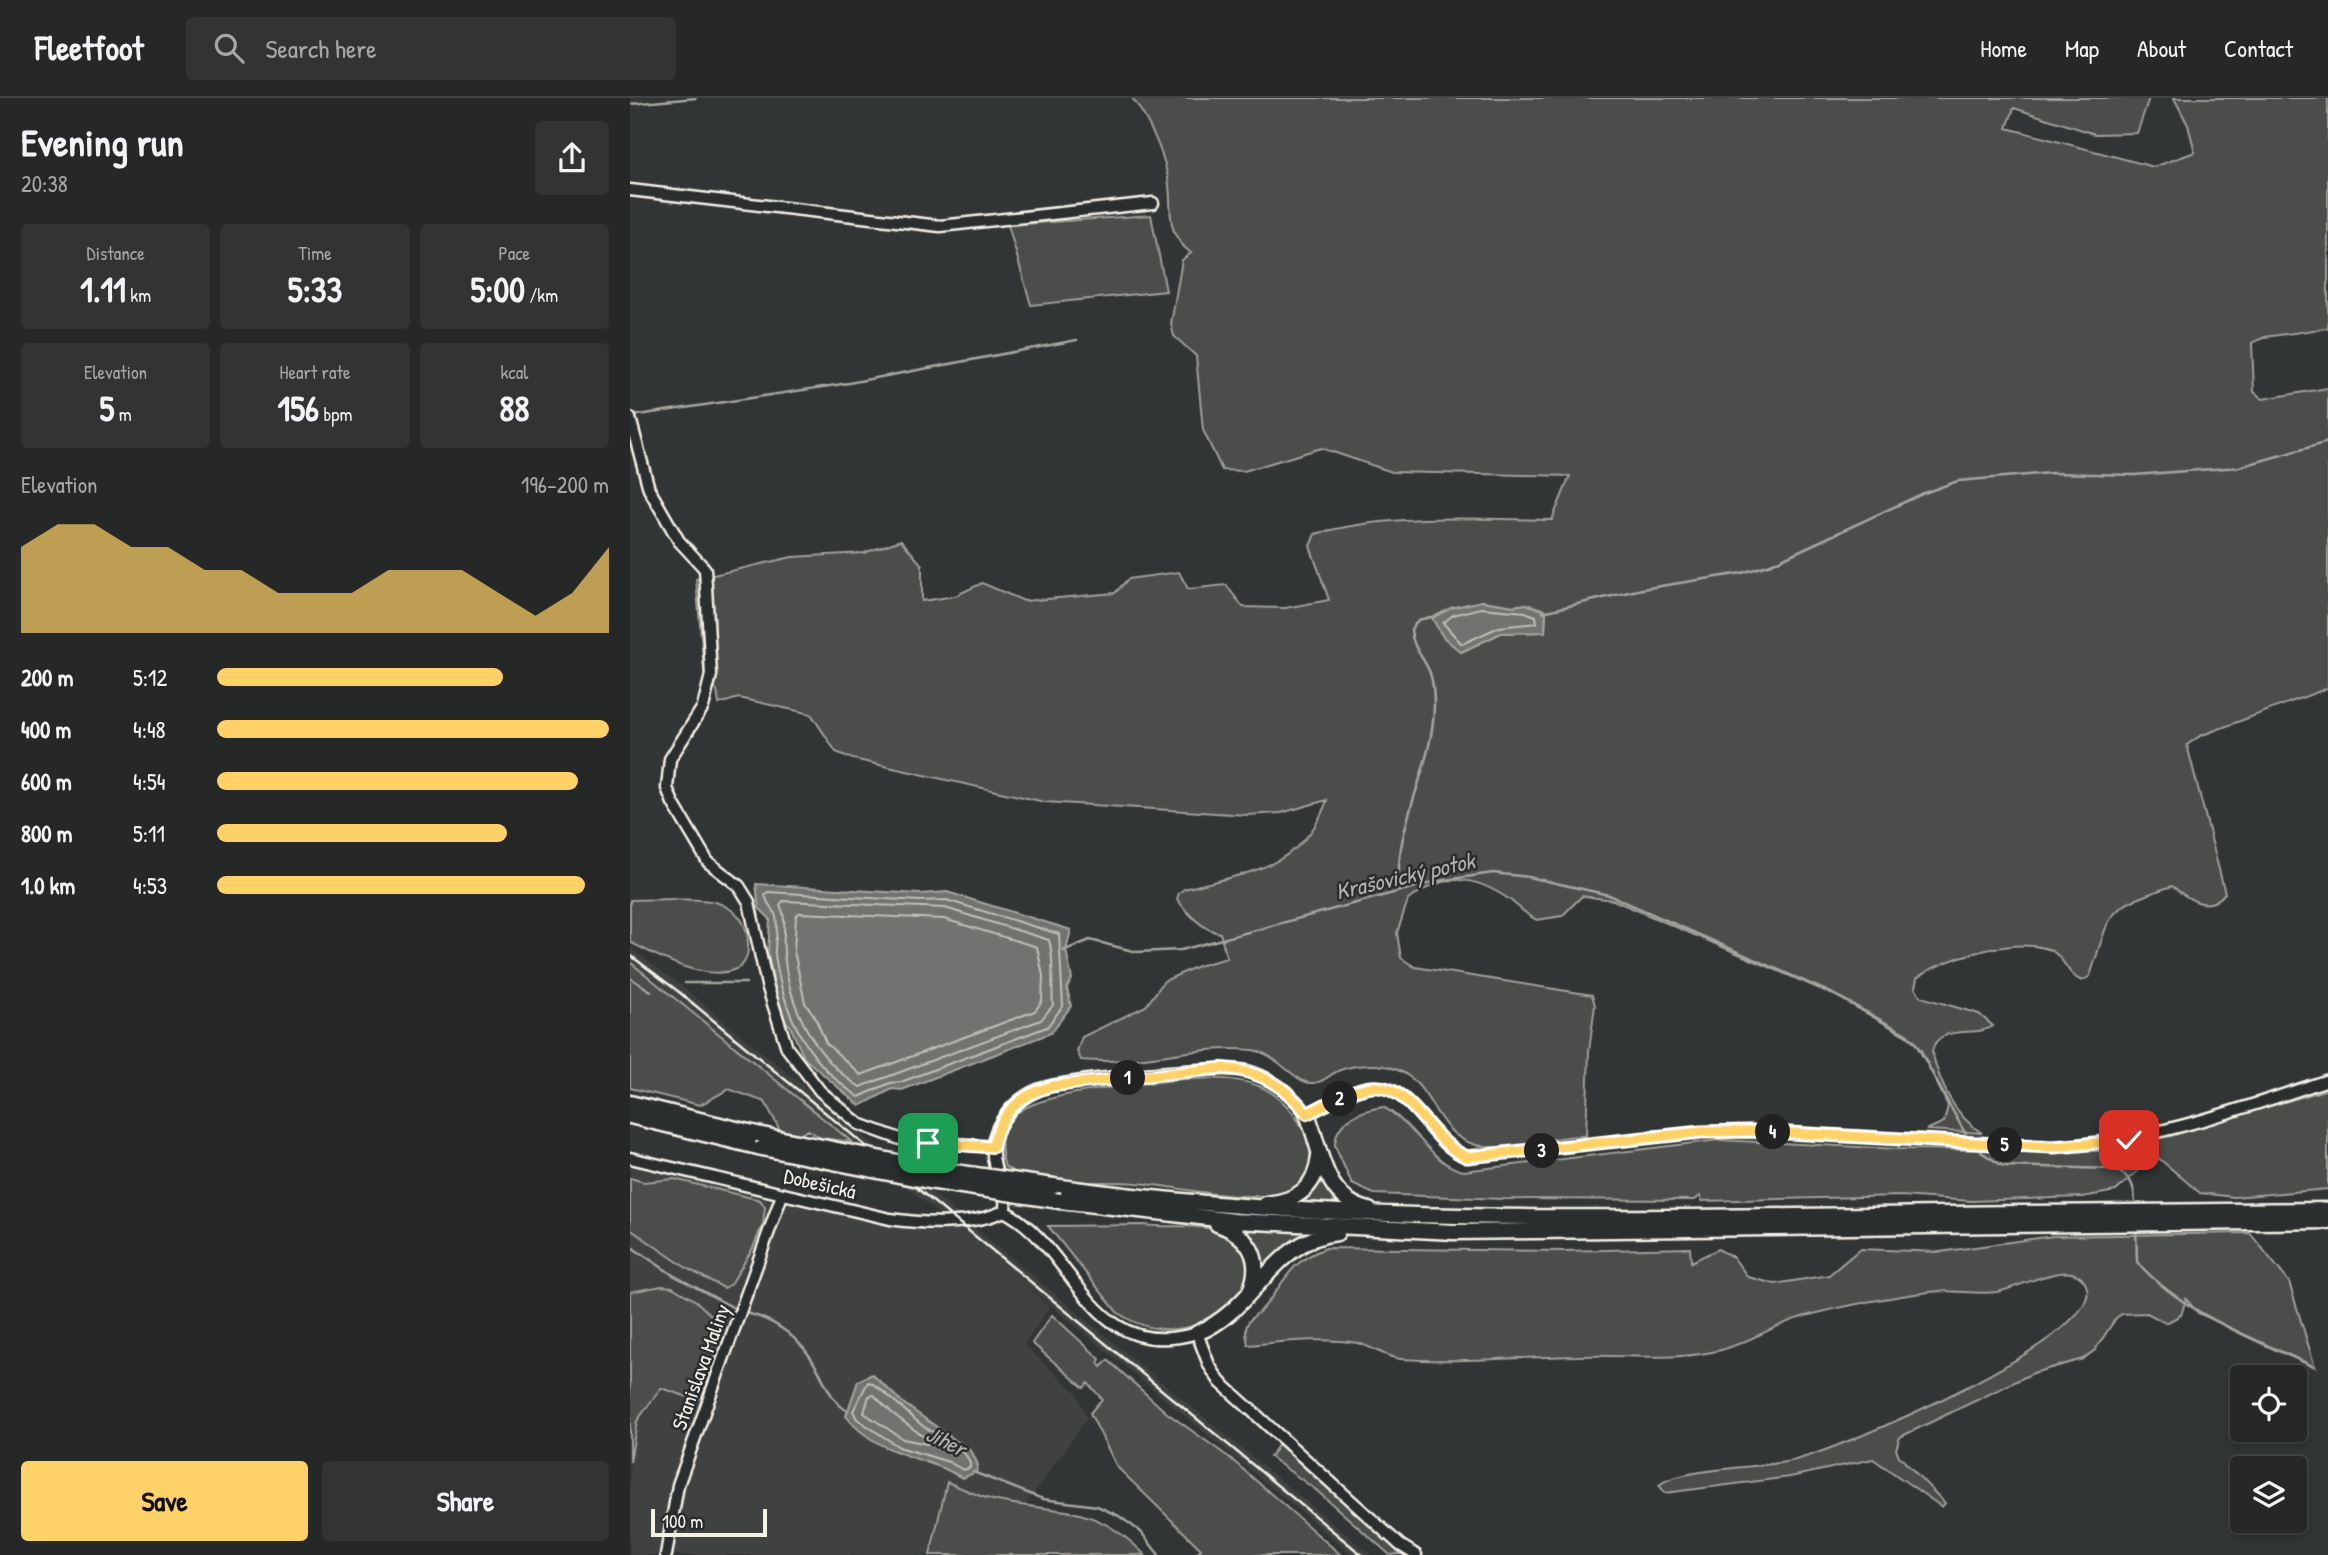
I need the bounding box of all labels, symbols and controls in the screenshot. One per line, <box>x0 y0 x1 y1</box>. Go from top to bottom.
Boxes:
search box <box>186 17 676 80</box>
text: Fleetfoot <box>35 26 144 70</box>
icon: search <box>210 29 248 67</box>
text: Search here <box>266 31 377 66</box>
text: Home <box>1980 32 2027 64</box>
text: Map <box>2065 32 2099 64</box>
text: About <box>2137 32 2186 64</box>
text: Contact <box>2224 32 2293 64</box>
text: Evening run <box>21 116 184 168</box>
button: share <box>535 121 609 195</box>
text: 20:38 <box>21 168 68 199</box>
text: Distance <box>87 240 145 266</box>
text: Time <box>298 240 332 266</box>
text: Pace <box>499 240 530 266</box>
text: 1.11 <box>80 266 126 313</box>
text: 5:33 <box>288 266 342 313</box>
text: 5:00 <box>471 266 525 313</box>
text: km <box>126 282 151 308</box>
text: /km <box>525 282 558 308</box>
text: Elevation <box>84 359 147 385</box>
text: Heart rate <box>280 359 350 385</box>
text: kcal <box>500 359 528 385</box>
text: 5 <box>100 385 114 432</box>
text: 156 <box>278 385 319 432</box>
text: 88 <box>499 385 529 432</box>
text: m <box>114 401 132 427</box>
text: bpm <box>319 401 352 427</box>
text: Elevation <box>21 469 97 500</box>
text: 196–200 m <box>521 469 609 500</box>
text: 200 m <box>21 662 73 693</box>
text: 5:12 <box>133 662 167 693</box>
text: 400 m <box>21 714 71 745</box>
text: 4:48 <box>133 714 166 745</box>
text: 600 m <box>21 766 72 797</box>
text: 4:54 <box>133 766 165 797</box>
text: 800 m <box>21 818 73 849</box>
text: 5:11 <box>133 818 165 849</box>
water label: Krašovický potok <box>1332 844 1480 908</box>
text: 1.0 km <box>21 870 75 901</box>
text: 4:53 <box>133 870 167 901</box>
pin: 1 <box>1110 1060 1146 1096</box>
text: 1 <box>1124 1064 1131 1090</box>
pin: 2 <box>1322 1082 1358 1116</box>
text: 2 <box>1335 1085 1344 1111</box>
pin <box>2099 1110 2159 1170</box>
pin <box>898 1113 958 1173</box>
pin: 4 <box>1756 1114 1790 1150</box>
text: 4 <box>1769 1118 1776 1144</box>
icon: check <box>2110 1121 2148 1159</box>
icon: arrive <box>909 1124 947 1162</box>
pin: 5 <box>1988 1128 2022 1162</box>
text: 5 <box>2000 1131 2009 1157</box>
pin: 3 <box>1524 1134 1560 1168</box>
text: 3 <box>1537 1137 1546 1163</box>
street label: Dobešická <box>781 1161 859 1206</box>
street label: Stanislava Maliny <box>664 1300 737 1434</box>
map controls <box>2230 1365 2307 1533</box>
button: locate <box>2230 1365 2307 1442</box>
water label: Jiher <box>921 1418 974 1465</box>
button: layers <box>2230 1456 2307 1533</box>
button: Save <box>21 1461 308 1541</box>
button: Share <box>322 1461 609 1541</box>
scale bar <box>651 1506 766 1538</box>
text: 100 m <box>662 1508 703 1534</box>

